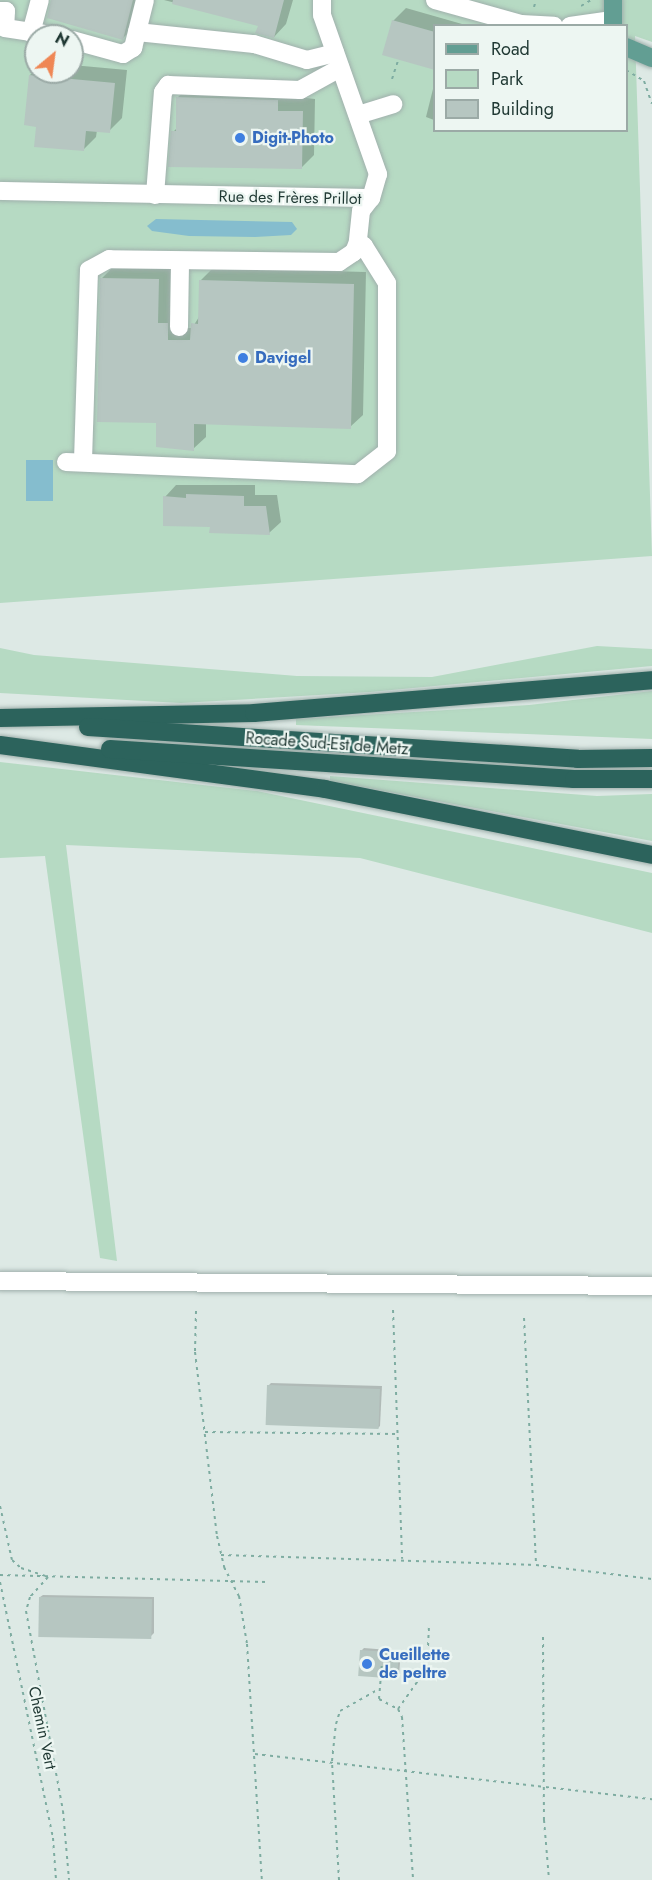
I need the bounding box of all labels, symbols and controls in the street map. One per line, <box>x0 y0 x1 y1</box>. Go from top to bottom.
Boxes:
north arrow <box>24 24 84 84</box>
legend <box>433 24 628 132</box>
text: N <box>51 26 73 53</box>
text: Road <box>491 36 530 62</box>
text: Park <box>491 66 523 92</box>
text: Building <box>491 96 554 122</box>
place label: Digit-Photo <box>252 128 334 148</box>
marker: Digit-Photo <box>233 131 247 145</box>
street label: Rue des Frères Prillot <box>218 187 362 209</box>
place label: Davigel <box>255 348 311 368</box>
marker: Davigel <box>236 351 250 365</box>
street label: Rocade Sud-Est de Metz <box>245 729 409 759</box>
place label: Cueillette de peltre <box>379 1645 450 1683</box>
marker: Cueillette de peltre <box>360 1657 374 1671</box>
street label: Chemin Vert <box>24 1685 60 1771</box>

